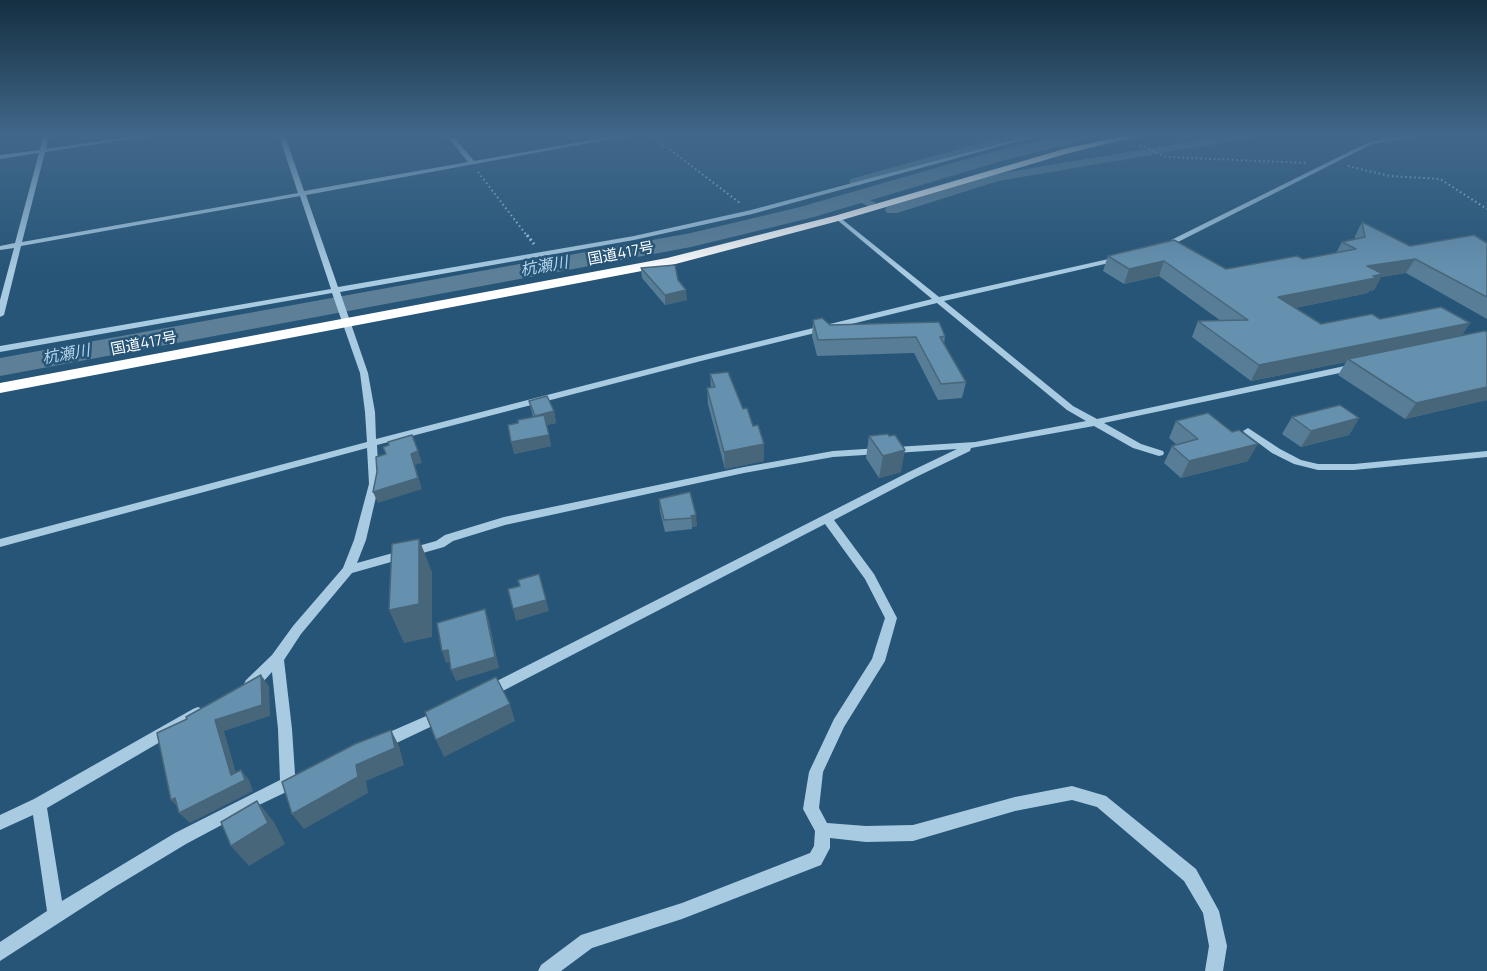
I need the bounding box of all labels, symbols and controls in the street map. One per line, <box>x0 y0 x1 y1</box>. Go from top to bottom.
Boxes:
street label: 国道417号 <box>586 239 656 269</box>
water label: 杭瀬川 <box>519 253 569 281</box>
street label: 国道417号 <box>109 329 179 359</box>
water label: 杭瀬川 <box>41 341 91 369</box>

